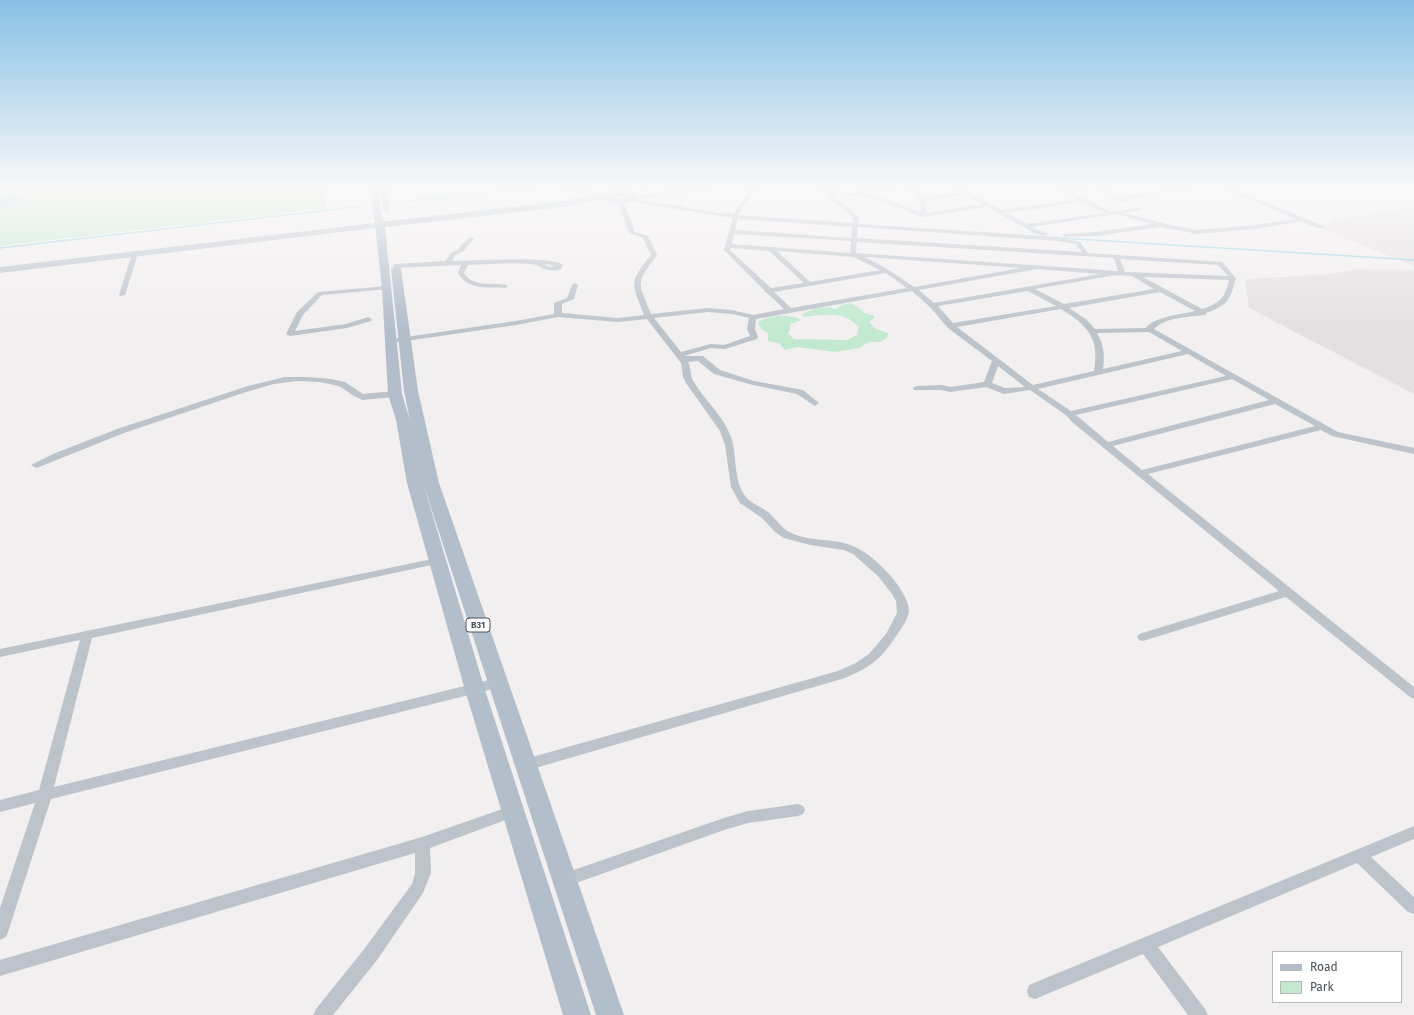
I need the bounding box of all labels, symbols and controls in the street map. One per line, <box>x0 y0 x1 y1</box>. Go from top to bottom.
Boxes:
road number: B31 <box>466 618 490 632</box>
legend <box>1272 951 1402 1003</box>
text: Road <box>1310 960 1338 974</box>
text: Park <box>1310 980 1334 994</box>

